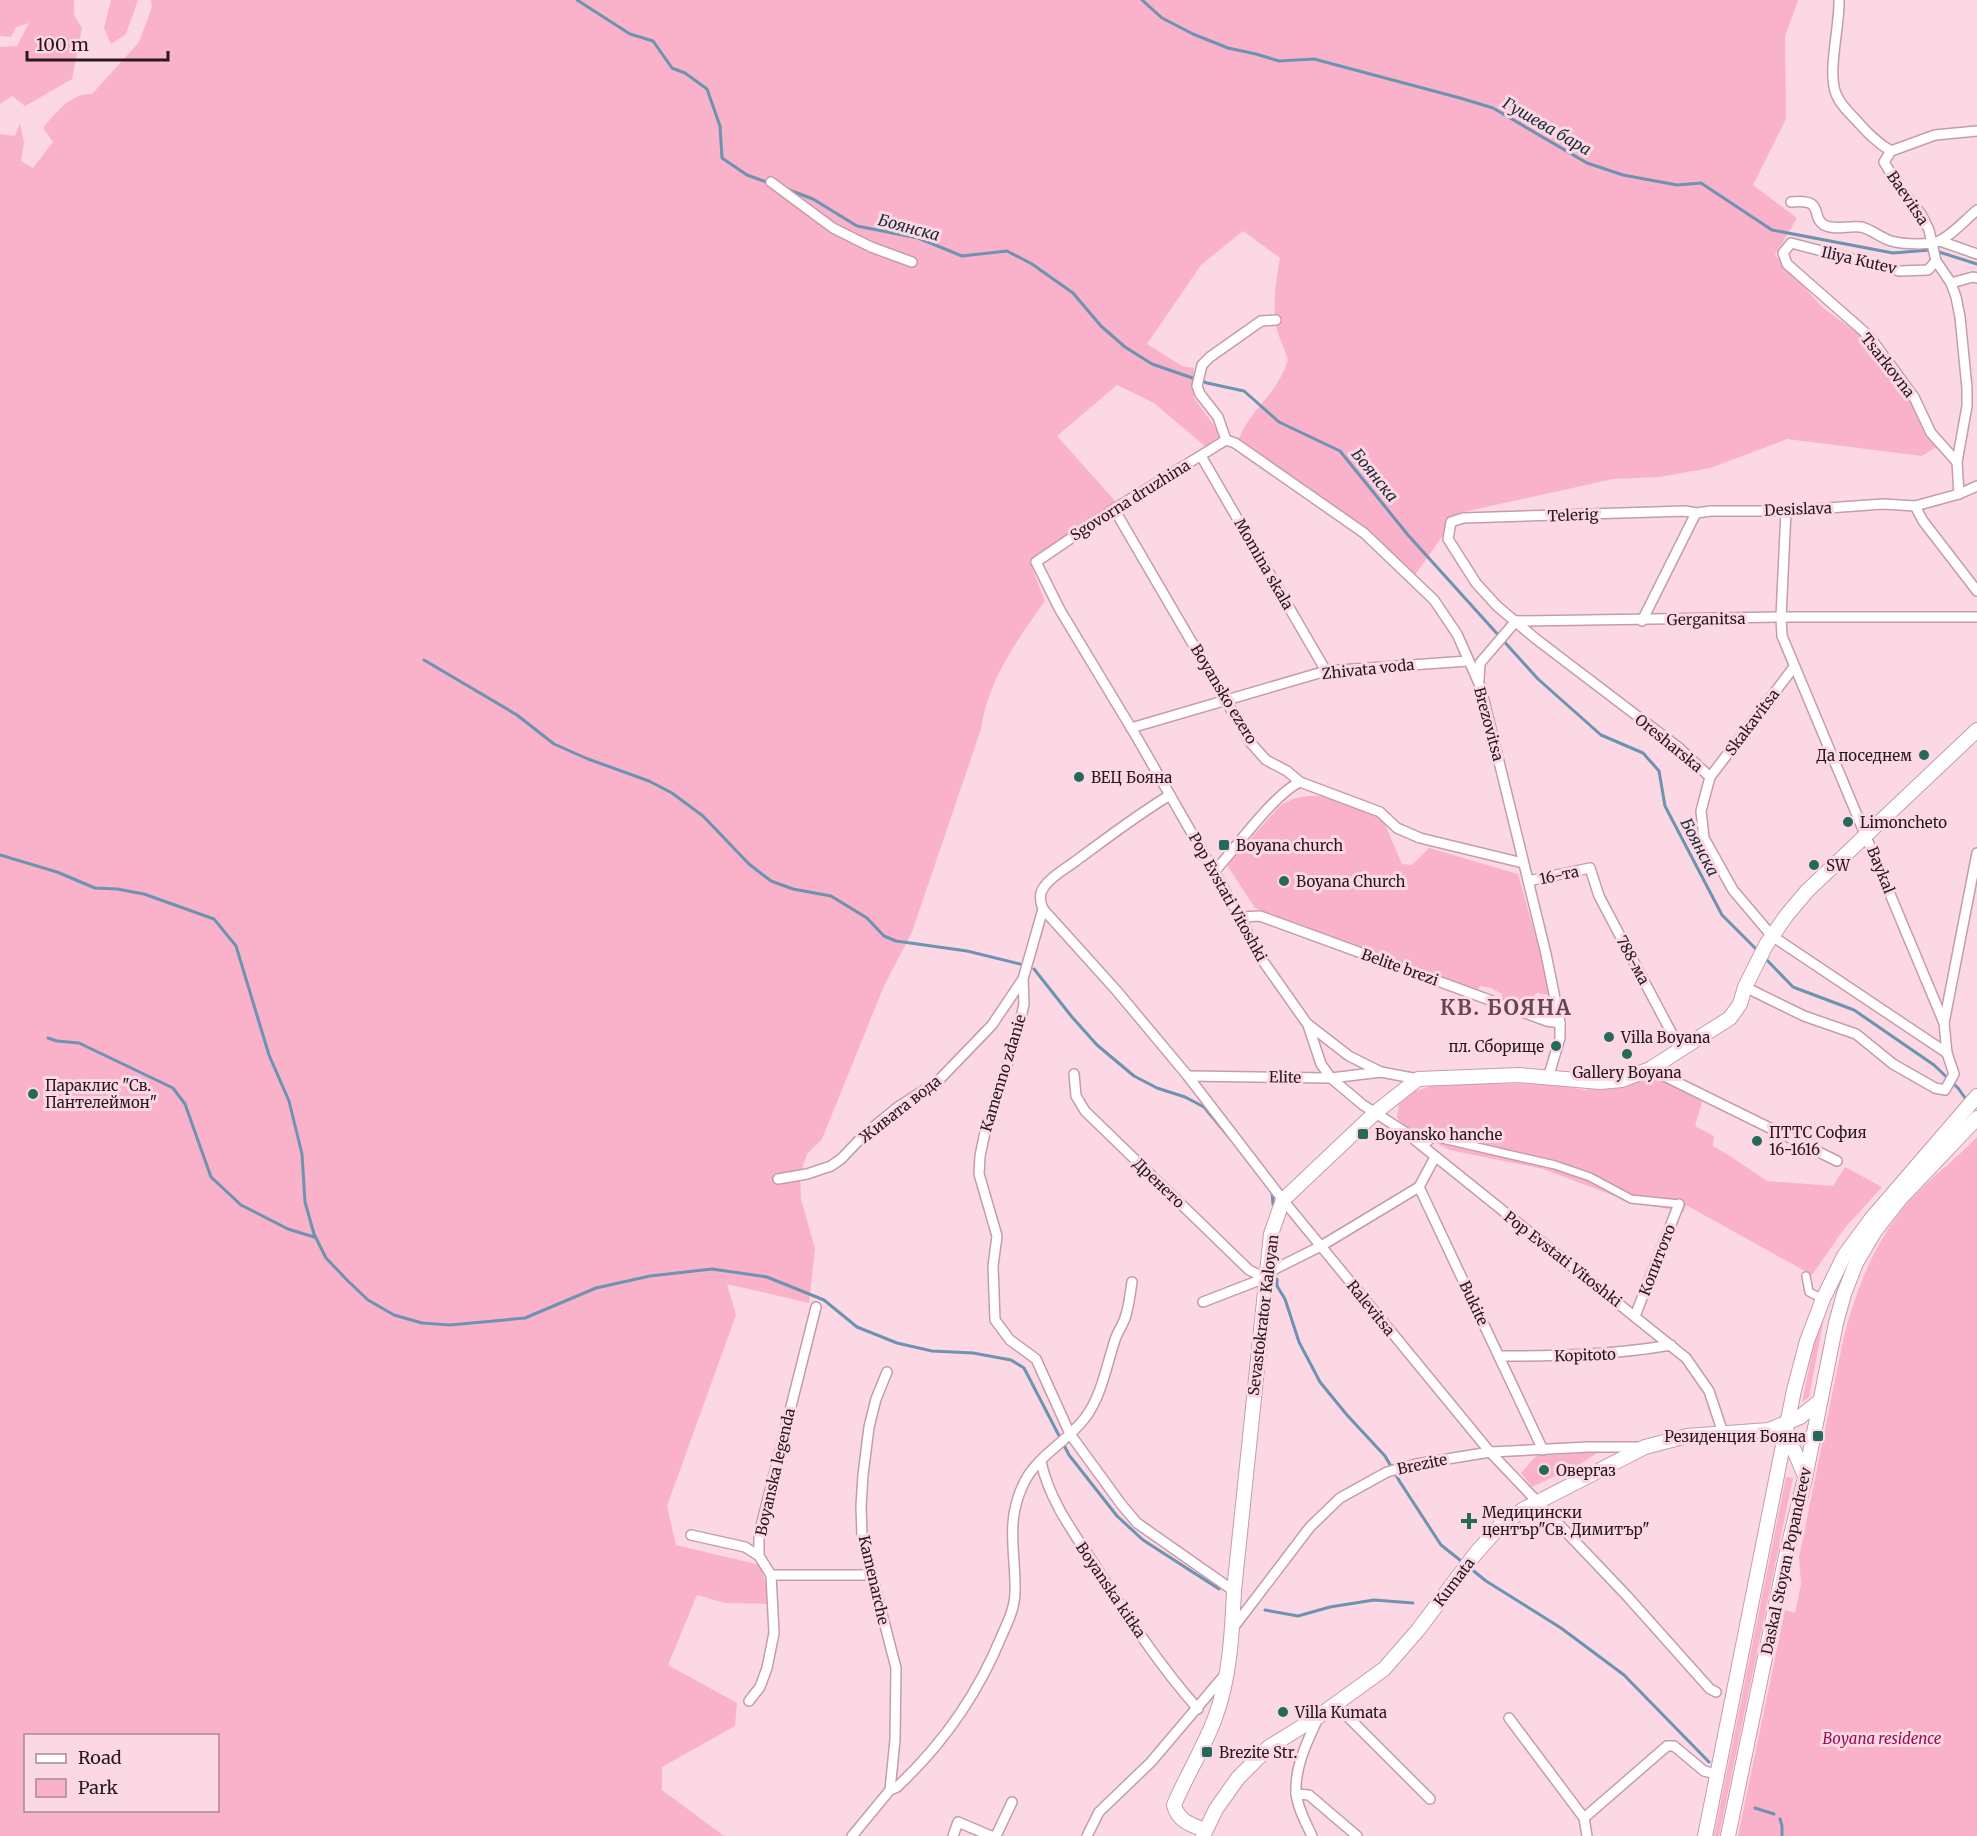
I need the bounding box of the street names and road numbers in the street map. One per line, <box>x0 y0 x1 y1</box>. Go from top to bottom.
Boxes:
street label: Baevitsa <box>1883 167 1933 229</box>
street label: Iliya Kutev <box>1820 242 1899 278</box>
street label: Tsarkovna <box>1857 329 1919 401</box>
street label: Sgovorna druzhina <box>1067 455 1193 545</box>
street label: Desislava <box>1764 498 1832 520</box>
street label: Telerig <box>1547 505 1599 525</box>
street label: Momina skala <box>1230 515 1298 613</box>
street label: Gerganitsa <box>1666 609 1746 629</box>
street label: Boyansko ezero <box>1187 641 1261 748</box>
street label: Zhivata voda <box>1321 655 1415 683</box>
street label: Brezovitsa <box>1470 685 1508 763</box>
street label: Skakavitsa <box>1721 685 1783 759</box>
street label: Oresharska <box>1631 710 1707 776</box>
street label: Pop Evstati Vitoshki <box>1185 829 1271 965</box>
street label: Baykal <box>1863 844 1899 897</box>
street label: 16-та <box>1538 862 1580 888</box>
street label: 788-ма <box>1612 932 1654 988</box>
street label: Belite brezi <box>1359 944 1441 990</box>
street label: Kamenno zdanie <box>976 1012 1030 1134</box>
street label: Elite <box>1269 1067 1302 1087</box>
street label: Живата вода <box>855 1071 945 1147</box>
street label: Дренето <box>1129 1154 1189 1212</box>
street label: Pop Evstati Vitoshki <box>1500 1207 1626 1311</box>
street label: Копитото <box>1635 1221 1679 1298</box>
street label: Sevastokrator Kaloyan <box>1244 1233 1282 1397</box>
street label: Ralevitsa <box>1343 1276 1399 1340</box>
street label: Bukite <box>1455 1278 1493 1328</box>
street label: Kopitoto <box>1554 1344 1616 1366</box>
street label: Boyanska legenda <box>751 1406 799 1538</box>
street label: Brezite <box>1395 1449 1449 1479</box>
street label: Daskal Stoyan Popandreev <box>1757 1465 1815 1656</box>
street label: Kamenarche <box>855 1534 894 1627</box>
street label: Boyanska kitka <box>1072 1538 1150 1642</box>
street label: Kumata <box>1429 1554 1479 1610</box>

